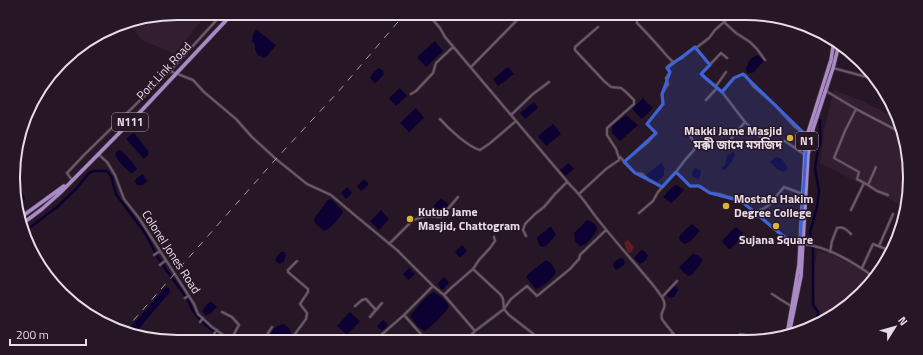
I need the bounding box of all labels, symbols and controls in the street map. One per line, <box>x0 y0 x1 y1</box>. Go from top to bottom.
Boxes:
street label: Port Link Road <box>132 37 196 104</box>
road number: N111 <box>112 113 148 131</box>
place label: Makki Jame Masjid মক্কী জামে মসজিদ <box>684 121 782 154</box>
road number: N1 <box>796 132 818 150</box>
marker: Makki Jame Masjid মক্কী জামে মসজিদ <box>785 133 795 143</box>
place label: Mostafa Hakim Degree College <box>734 189 813 222</box>
marker: Mostafa Hakim Degree College <box>721 201 731 211</box>
place label: Kutub Jame Masjid, Chattogram <box>418 202 520 235</box>
street label: Colonel Jones Road <box>137 206 206 297</box>
marker: Kutub Jame Masjid, Chattogram <box>405 214 415 224</box>
marker: Sujana Square <box>771 221 781 231</box>
place label: Sujana Square <box>739 230 813 249</box>
north arrow <box>875 307 915 347</box>
text: N <box>894 313 912 329</box>
scale bar <box>10 321 86 347</box>
text: 200 m <box>16 325 49 344</box>

